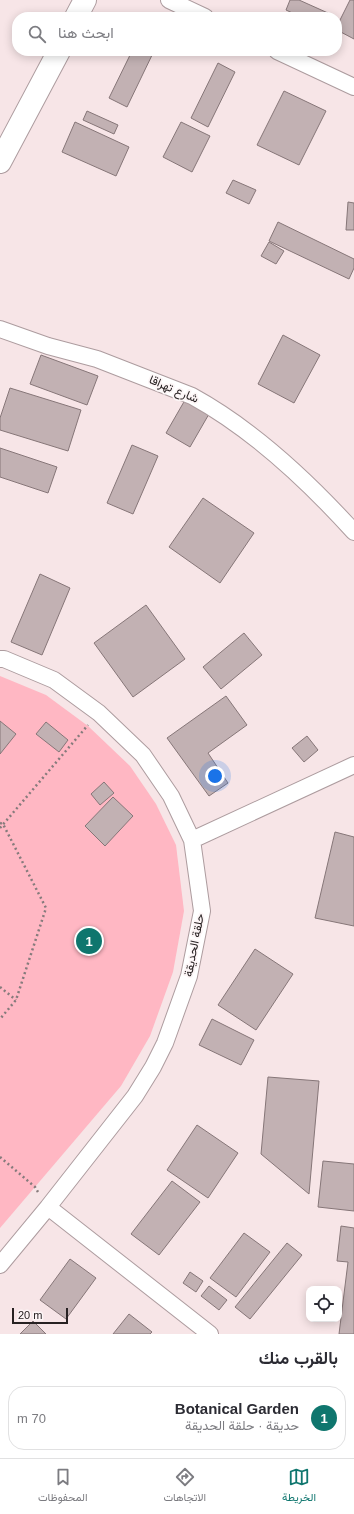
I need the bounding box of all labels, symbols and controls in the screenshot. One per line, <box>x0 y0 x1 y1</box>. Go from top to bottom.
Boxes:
search box <box>12 12 342 56</box>
icon: search <box>26 23 48 45</box>
text: ابحث هنا <box>58 24 114 41</box>
street label: شارع تهراقا <box>146 372 201 408</box>
your location <box>205 766 225 786</box>
street label: حلقة الحديقة <box>181 912 207 978</box>
pin: 1 <box>76 926 102 956</box>
map controls <box>306 1286 342 1322</box>
button: locate <box>306 1286 342 1322</box>
scale bar <box>12 1306 68 1325</box>
text: 20 m <box>18 1309 42 1321</box>
text: بالقرب منك <box>259 1349 338 1368</box>
text: Botanical Garden <box>175 1400 299 1417</box>
text: 70 m <box>17 1411 46 1426</box>
text: 1 <box>320 1411 328 1426</box>
text: حديقة · حلقة الحديقة <box>185 1418 299 1433</box>
tab: المحفوظات <box>38 1466 88 1507</box>
tab: الاتجاهات <box>163 1466 206 1507</box>
tab: الخريطة <box>282 1466 316 1507</box>

